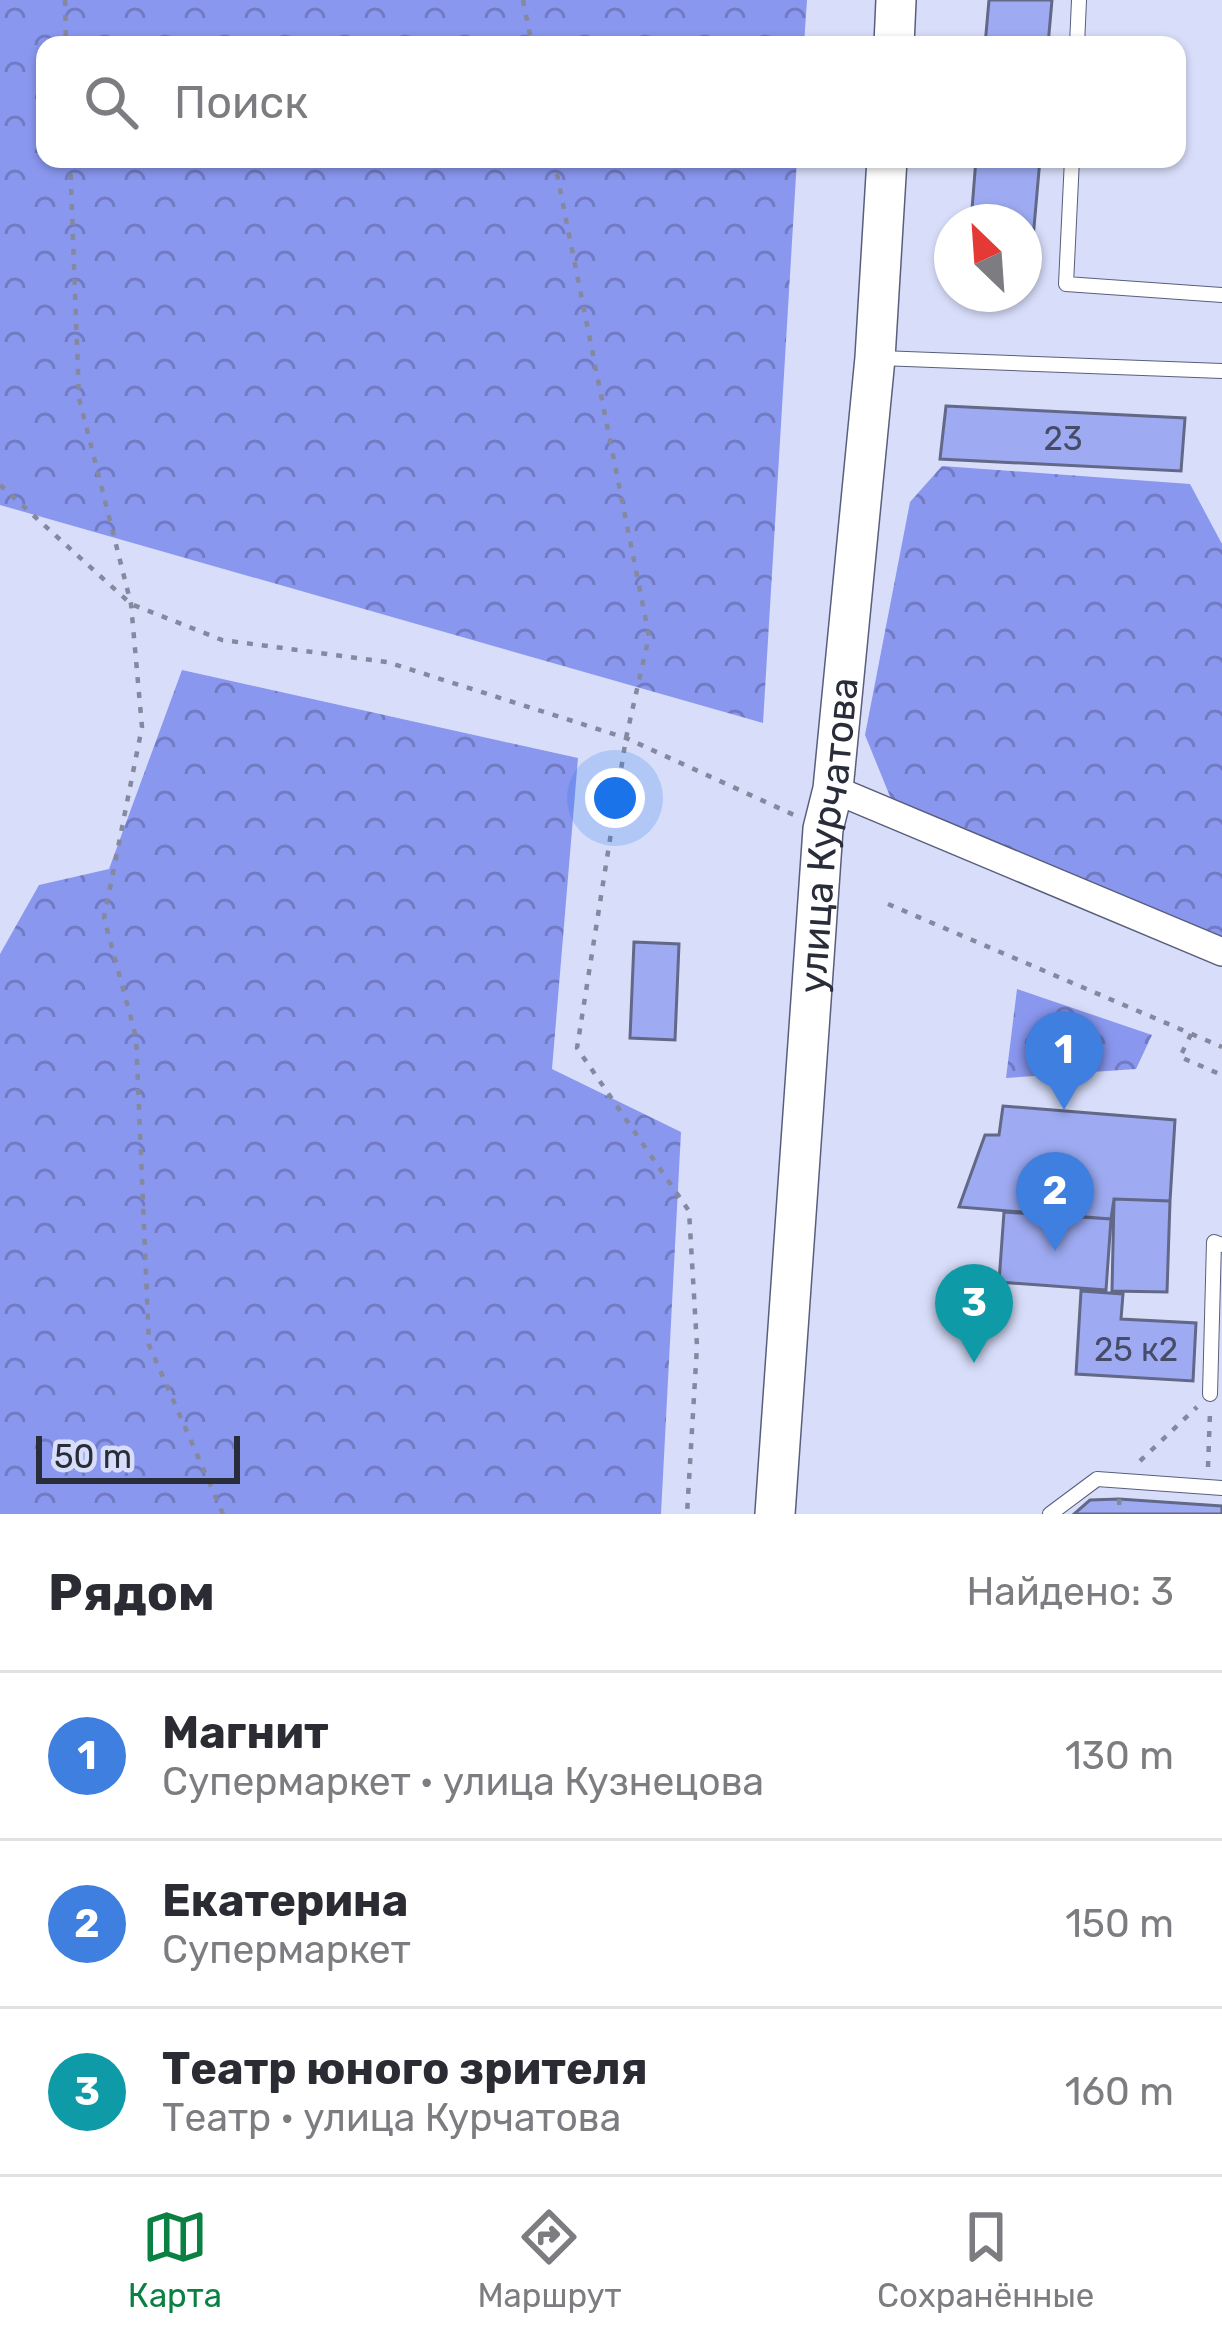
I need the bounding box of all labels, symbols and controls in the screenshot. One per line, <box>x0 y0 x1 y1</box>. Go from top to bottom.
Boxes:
search box <box>36 36 1186 168</box>
icon: search <box>78 69 144 135</box>
text: Поиск <box>174 76 308 129</box>
north arrow <box>934 204 1042 312</box>
house number: 23 <box>1043 419 1083 458</box>
street label: улица Курчатова <box>790 675 868 995</box>
your location <box>585 768 645 828</box>
pin: 1 <box>1025 1011 1103 1110</box>
pin: 2 <box>1016 1152 1094 1251</box>
pin: 3 <box>935 1264 1013 1363</box>
house number: 25 к2 <box>1094 1330 1178 1369</box>
scale bar <box>36 1430 240 1483</box>
text: 50 m <box>54 1437 132 1476</box>
text: Рядом <box>48 1562 215 1623</box>
text: Найдено: 3 <box>967 1569 1174 1615</box>
text: Магнит <box>162 1706 329 1759</box>
text: 1 <box>77 1733 97 1779</box>
text: 130 m <box>1065 1733 1174 1779</box>
text: Супермаркет · улица Кузнецова <box>162 1759 764 1805</box>
text: Екатерина <box>162 1874 408 1927</box>
text: 2 <box>74 1901 100 1947</box>
text: 150 m <box>1065 1901 1174 1947</box>
text: Супермаркет <box>162 1927 411 1973</box>
text: Театр юного зрителя <box>162 2042 648 2095</box>
text: 3 <box>74 2069 100 2115</box>
text: 160 m <box>1065 2069 1174 2115</box>
text: Театр · улица Курчатова <box>162 2095 621 2141</box>
tab: Карта <box>128 2204 222 2315</box>
tab: Маршрут <box>477 2204 621 2315</box>
tab: Сохранённые <box>877 2204 1094 2315</box>

